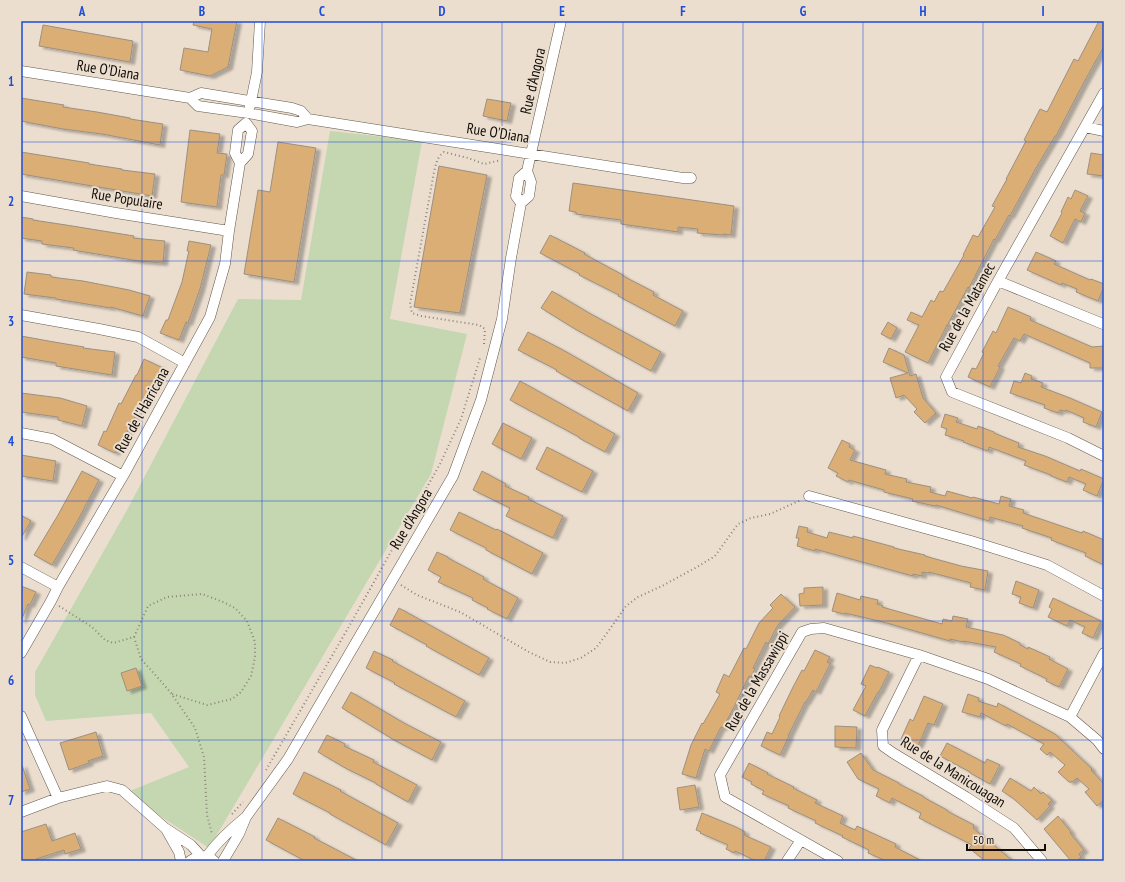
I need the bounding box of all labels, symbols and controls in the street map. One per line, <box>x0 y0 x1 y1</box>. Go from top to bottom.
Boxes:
text: A <box>78 3 86 20</box>
text: B <box>199 3 205 20</box>
text: C <box>319 3 325 20</box>
text: D <box>439 3 446 20</box>
text: E <box>559 3 565 20</box>
text: F <box>680 3 686 20</box>
text: G <box>800 3 807 20</box>
text: H <box>920 3 927 20</box>
text: I <box>1041 3 1045 20</box>
street label: Rue d'Angora <box>516 46 549 116</box>
street label: Rue O'Diana <box>75 55 141 84</box>
text: 1 <box>8 73 14 90</box>
street label: Rue O'Diana <box>465 118 531 147</box>
street label: Rue Populaire <box>90 183 164 214</box>
text: 2 <box>8 193 14 210</box>
street label: Rue de la Matamec <box>934 259 999 354</box>
text: 3 <box>8 313 14 330</box>
street label: Rue de l'Harricana <box>110 364 173 456</box>
text: 4 <box>8 433 15 450</box>
street label: Rue d'Angora <box>385 485 436 553</box>
text: 5 <box>8 552 14 569</box>
street label: Rue de la Massawippi <box>720 628 793 734</box>
text: 6 <box>8 672 14 689</box>
street label: Rue de la Manicouagan <box>897 732 1009 811</box>
text: 7 <box>8 792 14 809</box>
scale bar <box>967 826 1045 852</box>
text: 50 m <box>973 832 994 847</box>

